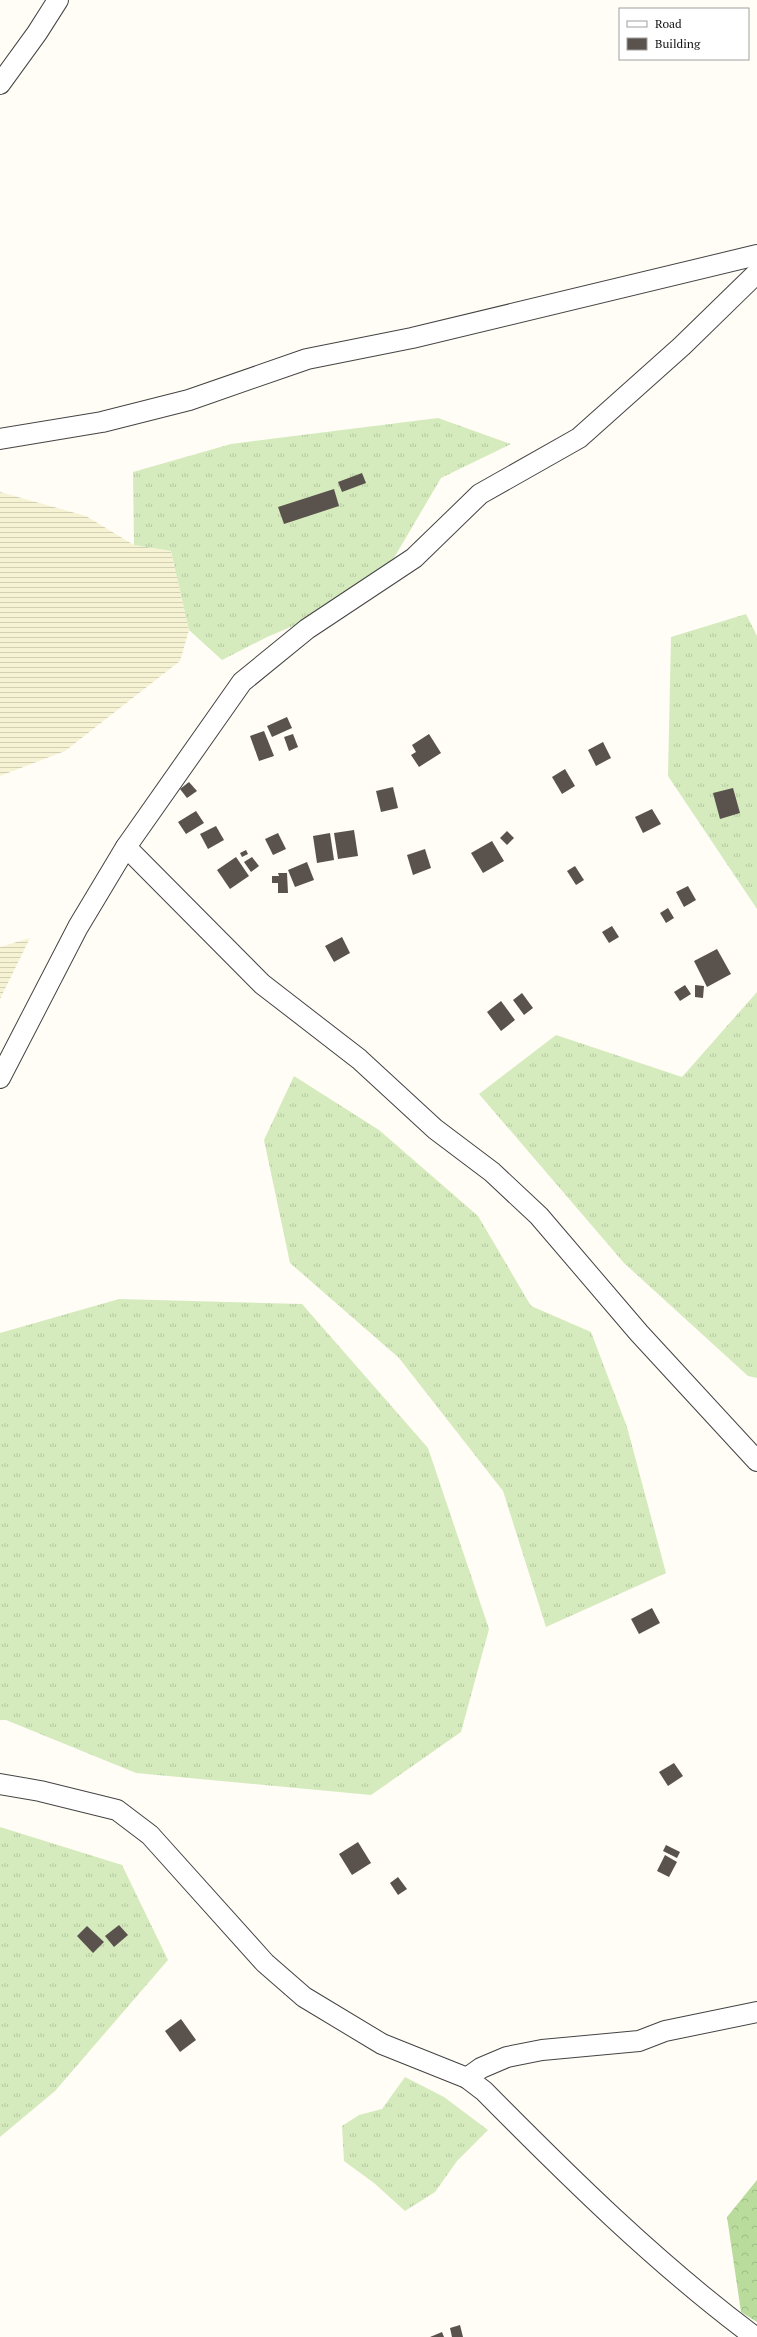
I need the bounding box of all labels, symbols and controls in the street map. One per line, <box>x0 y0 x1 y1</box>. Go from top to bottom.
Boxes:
legend <box>619 8 749 60</box>
text: Road <box>655 16 682 31</box>
text: Building <box>655 36 701 51</box>

